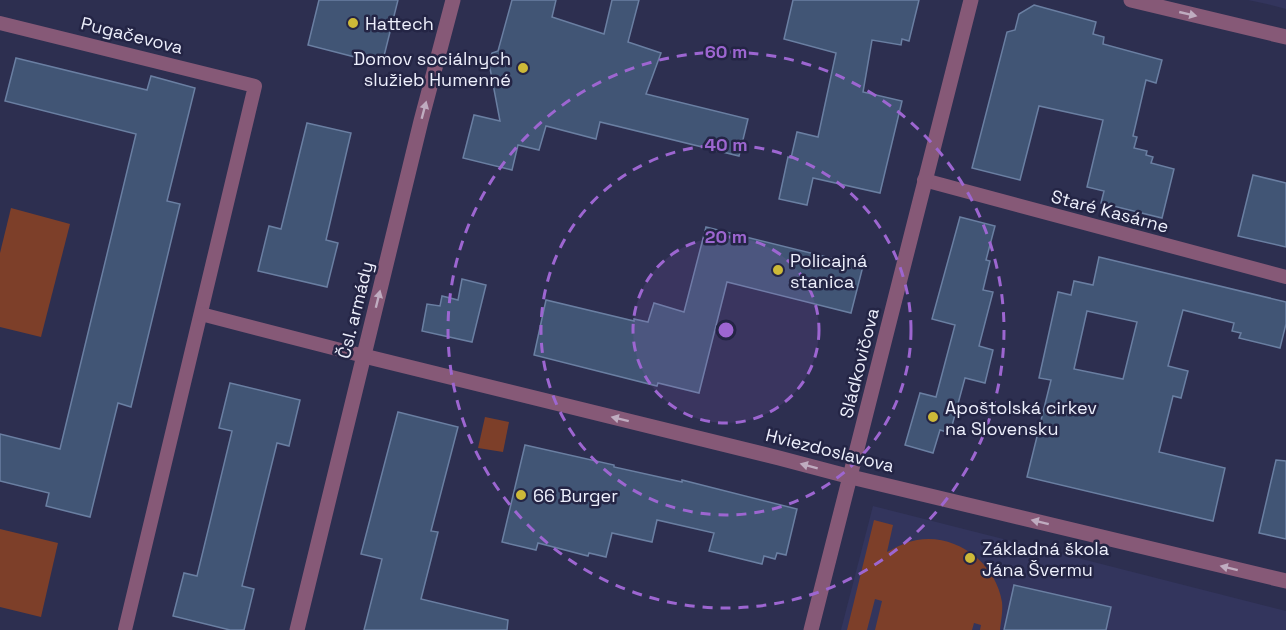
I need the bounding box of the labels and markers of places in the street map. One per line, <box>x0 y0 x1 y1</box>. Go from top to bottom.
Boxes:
place label: Hattech <box>365 12 434 35</box>
marker: Hattech <box>346 16 360 30</box>
place label: Domov sociálnych služieb Humenné <box>353 47 511 91</box>
marker: Domov sociálnych služieb Humenné <box>516 61 530 75</box>
place label: Policajná stanica <box>790 249 867 293</box>
marker: Policajná stanica <box>771 263 785 277</box>
centre of rings <box>716 320 736 340</box>
place label: Apoštolská cirkev na Slovensku <box>945 396 1097 440</box>
marker: Apoštolská cirkev na Slovensku <box>926 410 940 424</box>
place label: 66 Burger <box>533 484 618 507</box>
marker: 66 Burger <box>514 488 528 502</box>
place label: Základná škola Jána Švermu <box>982 537 1109 581</box>
marker: Základná škola Jána Švermu <box>963 551 977 565</box>

